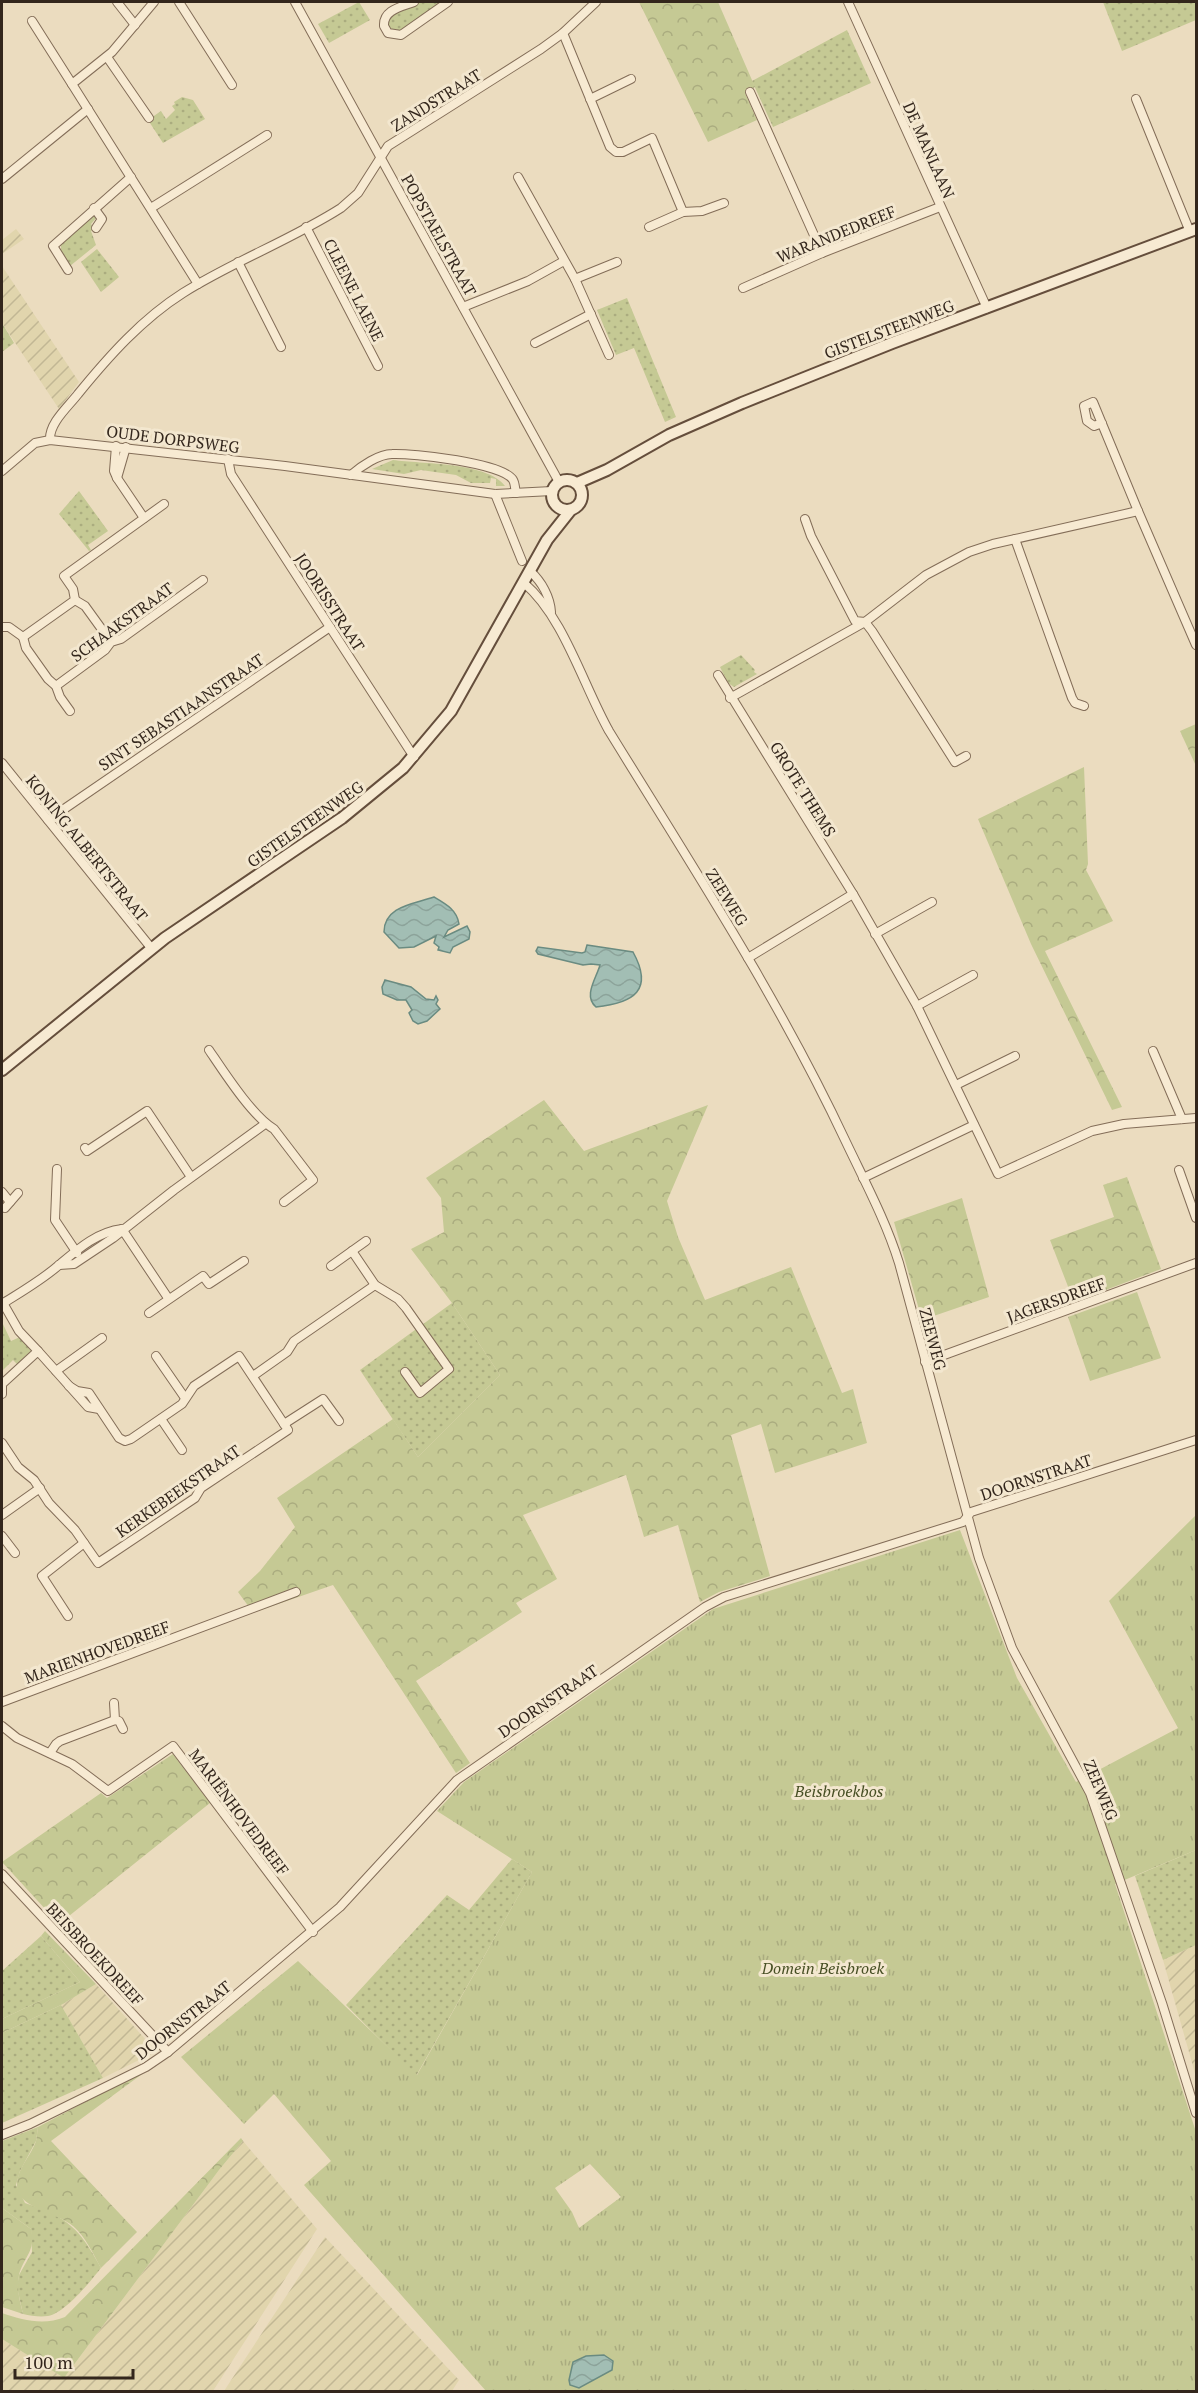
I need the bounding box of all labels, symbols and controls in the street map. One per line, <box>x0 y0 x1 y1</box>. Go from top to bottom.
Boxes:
street label: ZANDSTRAAT <box>387 63 485 136</box>
street label: DE MANLAAN <box>898 98 960 202</box>
street label: POPSTAELSTRAAT <box>396 170 482 300</box>
street label: WARANDEDREEF <box>773 200 899 268</box>
street label: CLEENE LAENE <box>319 235 389 345</box>
street label: GISTELSTEENWEG <box>821 294 957 364</box>
street label: OUDE DORPSWEG <box>105 420 241 458</box>
street label: JOORISSTRAAT <box>290 549 370 655</box>
street label: SCHAAKSTRAAT <box>66 577 178 667</box>
street label: SINT SEBASTIAANSTRAAT <box>94 648 268 776</box>
street label: GROTE THEMS <box>765 737 841 841</box>
street label: KONING ALBERTSTRAAT <box>21 770 153 926</box>
street label: GISTELSTEENWEG <box>242 776 368 872</box>
street label: ZEEWEG <box>701 864 753 930</box>
street label: JAGERSDREEF <box>1004 1272 1108 1328</box>
street label: ZEEWEG <box>914 1305 952 1373</box>
street label: KERKEBEEKSTRAAT <box>111 1440 245 1542</box>
street label: DOORNSTRAAT <box>977 1449 1095 1505</box>
street label: MARIENHOVEDREEF <box>21 1615 173 1689</box>
street label: DOORNSTRAAT <box>494 1659 602 1743</box>
street label: MARIËNHOVEDREEF <box>184 1744 294 1880</box>
street label: ZEEWEG <box>1078 1756 1124 1824</box>
park label: Beisbroekbos <box>794 1780 884 1802</box>
street label: BEISBROEKDREEF <box>42 1898 148 2010</box>
park label: Domein Beisbroek <box>761 1957 884 1979</box>
street label: DOORNSTRAAT <box>130 1976 236 2064</box>
scale bar <box>15 2342 134 2380</box>
text: 100 m <box>24 2350 73 2374</box>

